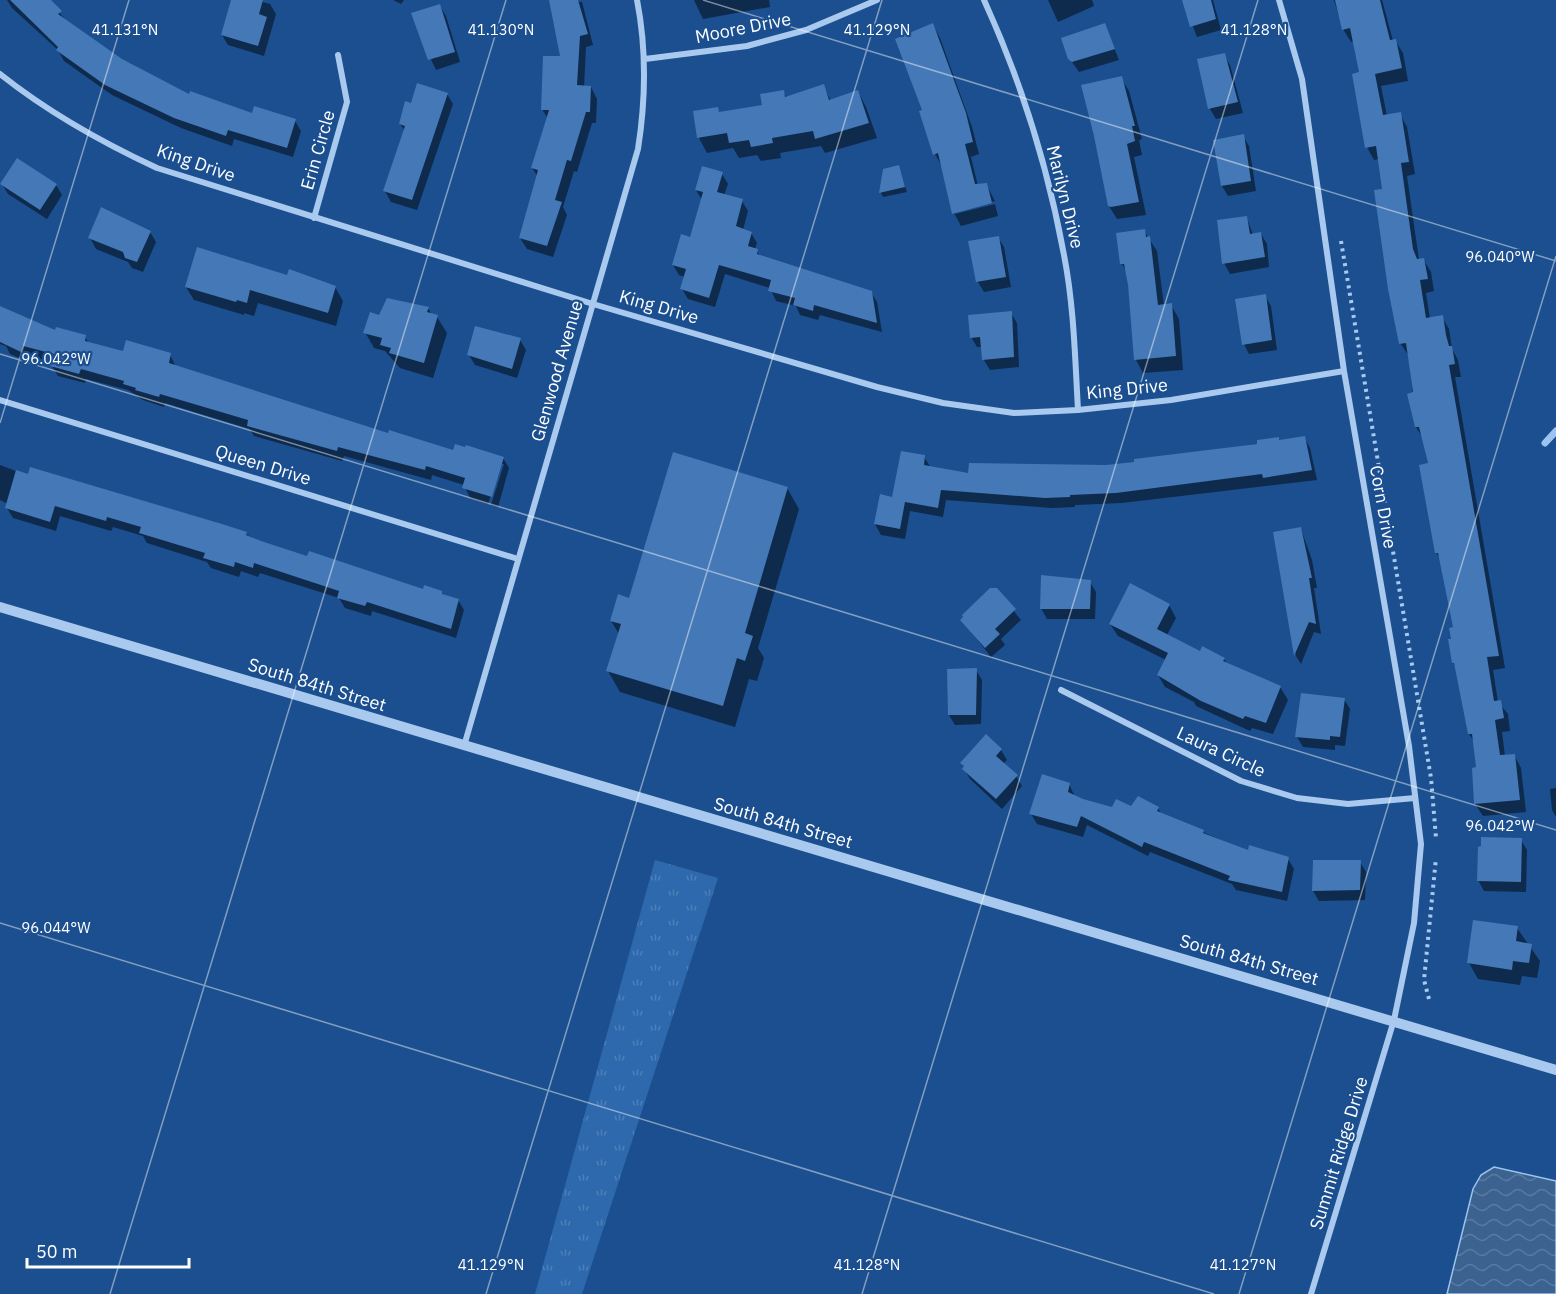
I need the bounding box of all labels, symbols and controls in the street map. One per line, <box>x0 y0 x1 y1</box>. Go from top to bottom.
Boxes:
street label: Moore Drive <box>693 7 793 48</box>
text: 41.131°N <box>92 20 158 39</box>
text: 41.130°N <box>468 20 534 39</box>
text: 41.129°N <box>844 20 910 39</box>
text: 41.128°N <box>1221 20 1287 39</box>
street label: Erin Circle <box>295 107 340 192</box>
street label: King Drive <box>154 138 239 187</box>
street label: Marilyn Drive <box>1042 143 1089 251</box>
text: 96.040°W <box>1465 247 1535 266</box>
street label: King Drive <box>617 284 702 329</box>
street label: Glenwood Avenue <box>525 297 588 444</box>
text: 96.042°W <box>21 349 91 368</box>
street label: King Drive <box>1085 373 1169 404</box>
street label: Queen Drive <box>212 439 314 490</box>
street label: Corn Drive <box>1365 463 1402 550</box>
street label: South 84th Street <box>245 653 389 716</box>
street label: Laura Circle <box>1173 721 1269 782</box>
street label: South 84th Street <box>711 792 855 853</box>
text: 96.042°W <box>1465 816 1535 835</box>
text: 96.044°W <box>21 918 91 937</box>
street label: South 84th Street <box>1177 929 1321 990</box>
street label: Summit Ridge Drive <box>1304 1073 1373 1232</box>
scale bar <box>27 1231 189 1269</box>
text: 50 m <box>36 1240 78 1263</box>
text: 41.129°N <box>458 1255 524 1274</box>
text: 41.128°N <box>834 1255 900 1274</box>
text: 41.127°N <box>1210 1255 1276 1274</box>

